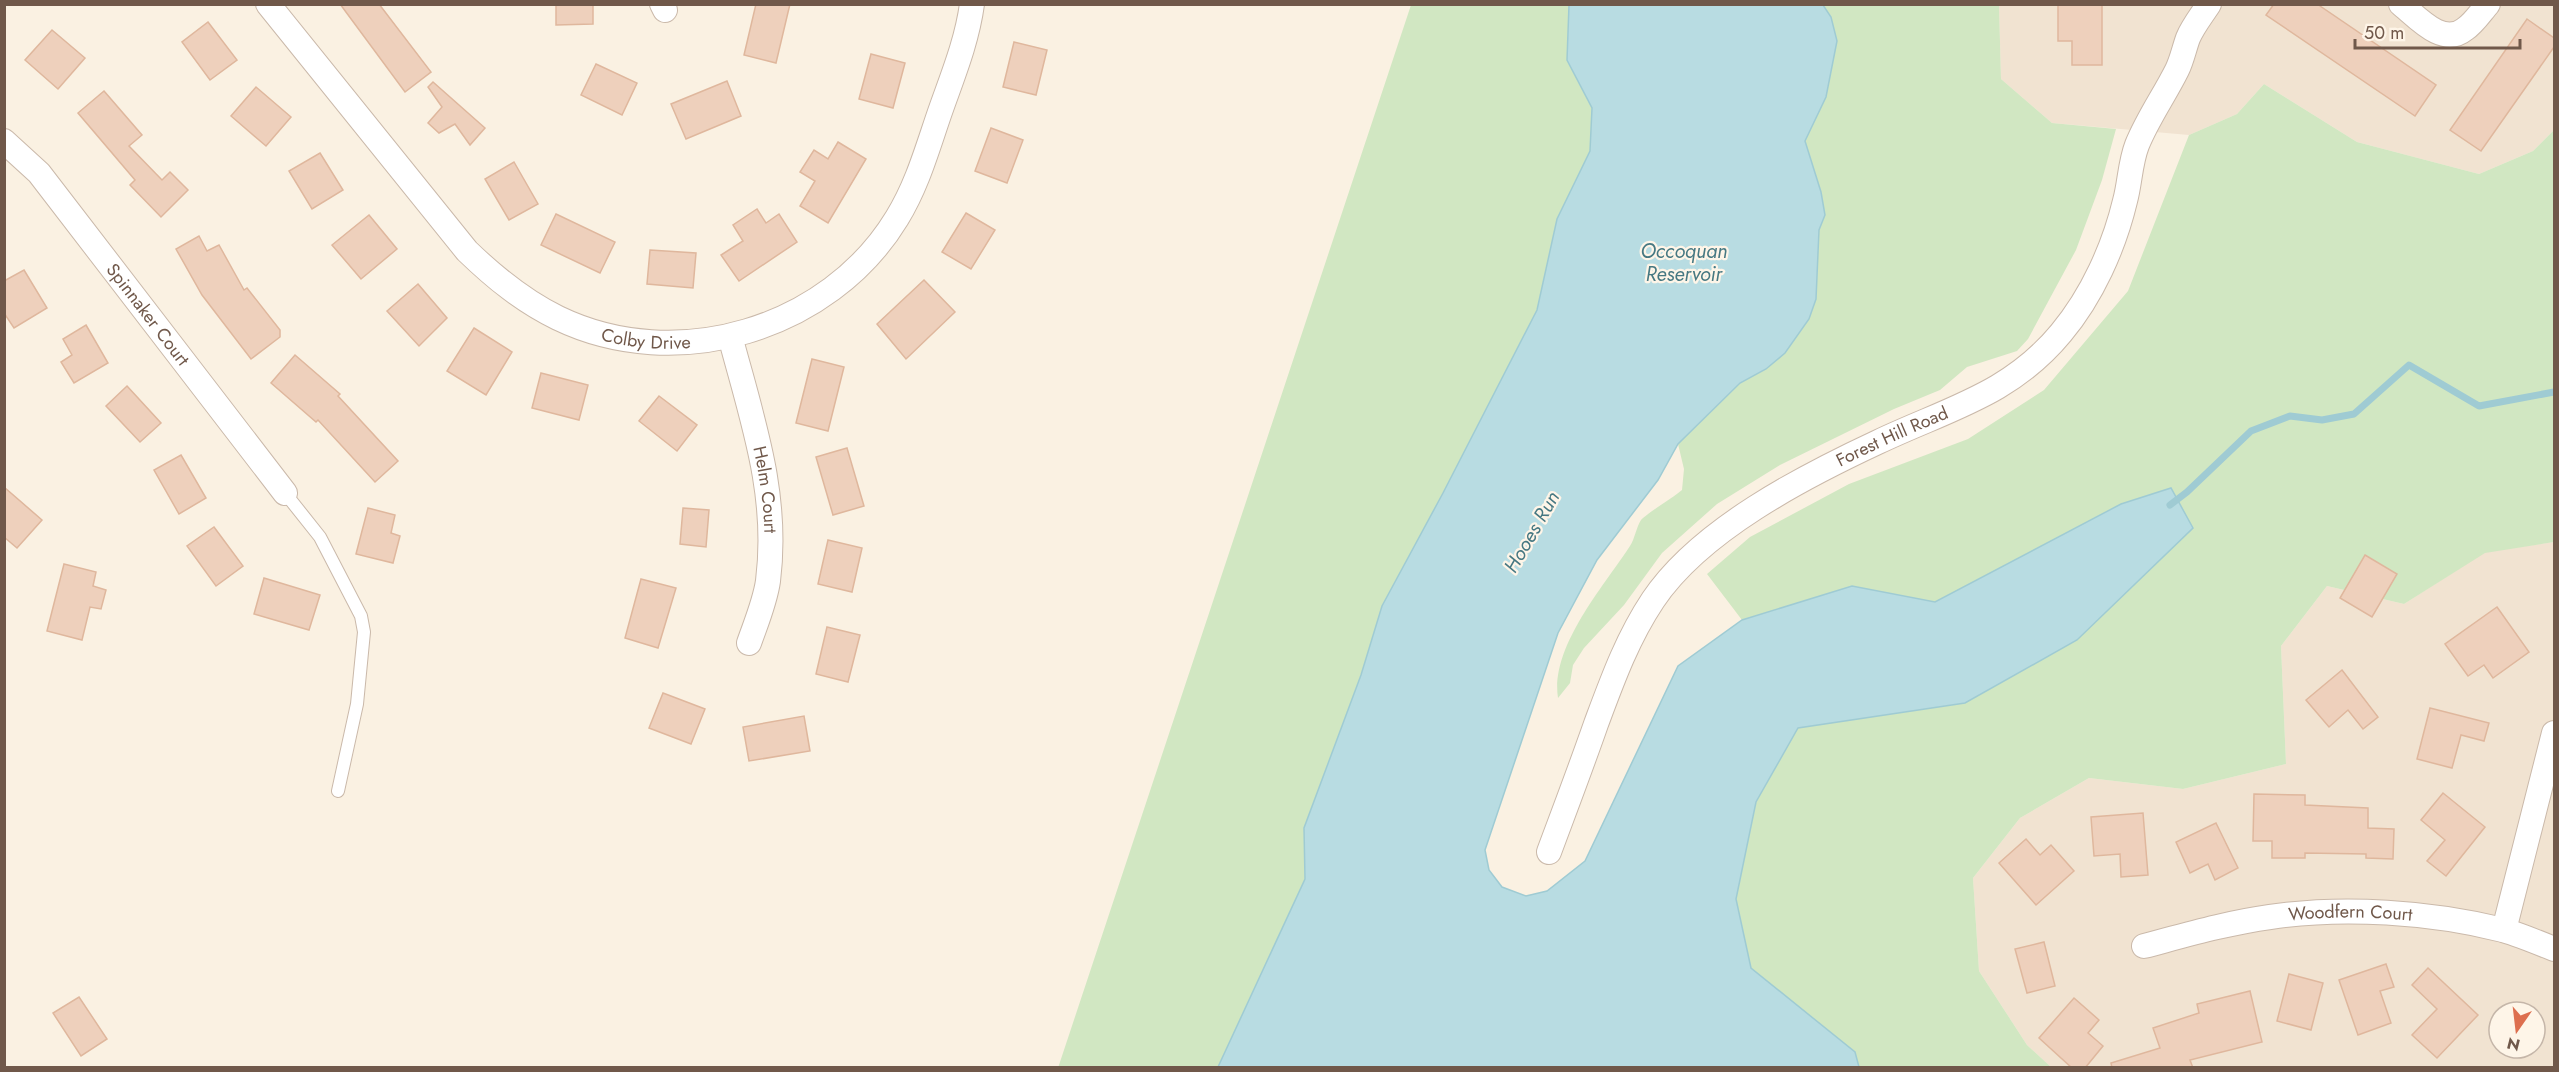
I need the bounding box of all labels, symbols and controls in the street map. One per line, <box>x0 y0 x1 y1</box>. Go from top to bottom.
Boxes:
scale bar <box>2355 12 2520 50</box>
text: 50 m <box>2364 20 2404 46</box>
water label: Occoquan Reservoir <box>1641 237 1727 289</box>
street label: Spinnaker Court <box>100 258 196 372</box>
street label: Colby Drive <box>599 322 691 356</box>
street label: Forest Hill Road <box>1831 400 1952 473</box>
street label: Helm Court <box>746 444 783 534</box>
water label: Hooes Run <box>1497 486 1567 578</box>
street label: Woodfern Court <box>2287 898 2414 928</box>
north arrow <box>2487 1000 2547 1060</box>
text: N <box>2505 1031 2522 1057</box>

